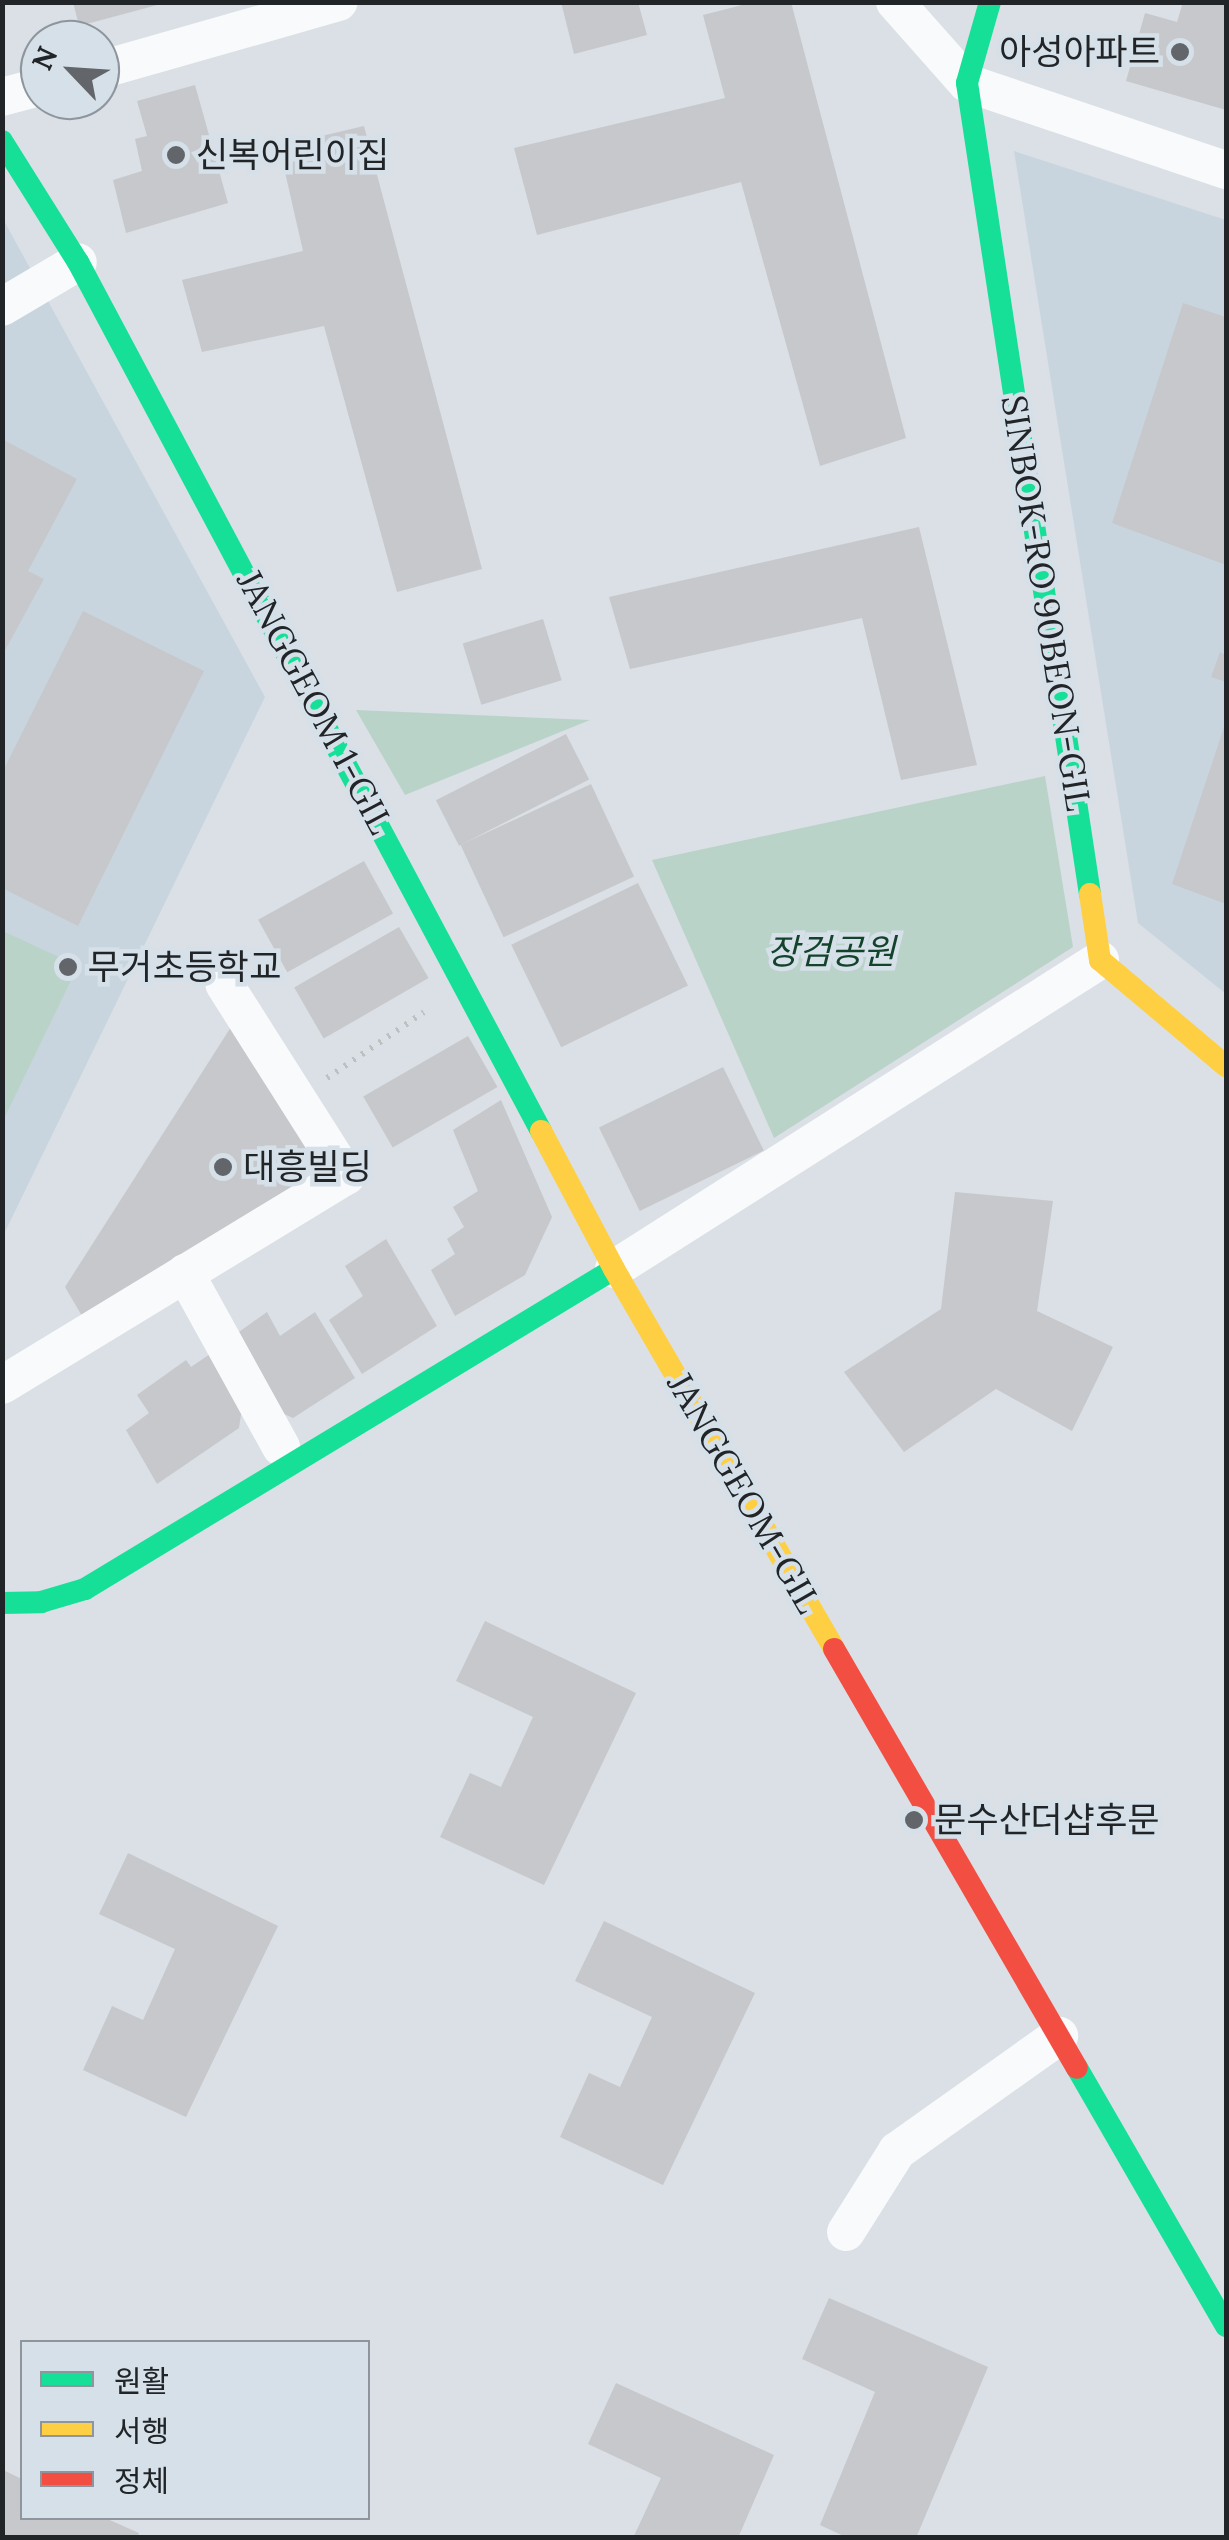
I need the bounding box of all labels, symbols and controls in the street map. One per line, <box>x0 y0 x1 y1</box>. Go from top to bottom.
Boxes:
north arrow <box>20 20 120 120</box>
place label: 아성아파트 <box>999 31 1160 73</box>
text: N <box>24 41 66 76</box>
marker: 아성아파트 <box>1169 41 1191 63</box>
place label: 신복어린이집 <box>196 134 389 176</box>
marker: 신복어린이집 <box>165 144 187 166</box>
street label: SINBOK-RO 90BEON-GIL <box>992 392 1100 814</box>
street label: JANGGEOM 1-GIL <box>228 563 402 841</box>
park label: 장검공원 <box>767 931 895 973</box>
place label: 무거초등학교 <box>88 946 281 988</box>
marker: 무거초등학교 <box>57 956 79 978</box>
place label: 대흥빌딩 <box>243 1146 372 1188</box>
marker: 대흥빌딩 <box>212 1156 234 1178</box>
street label: JANGGEOM-GIL <box>658 1366 830 1620</box>
place label: 문수산더샵후문 <box>934 1799 1159 1841</box>
marker: 문수산더샵후문 <box>903 1809 925 1831</box>
legend <box>20 2340 370 2520</box>
text: 원활 <box>114 2362 169 2400</box>
text: 서행 <box>114 2412 169 2450</box>
text: 정체 <box>114 2462 169 2500</box>

